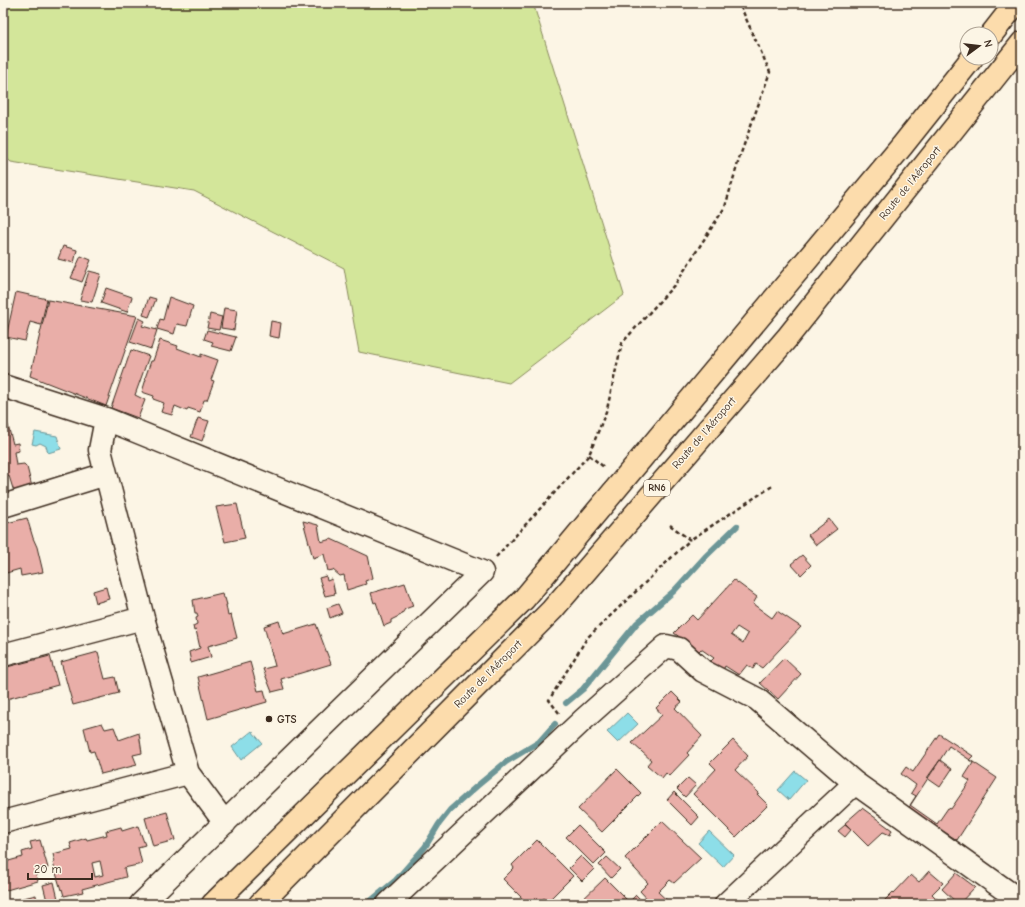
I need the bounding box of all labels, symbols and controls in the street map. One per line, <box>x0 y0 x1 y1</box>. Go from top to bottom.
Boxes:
north arrow <box>959 26 999 66</box>
text: N <box>981 38 995 49</box>
street label: Route de l'Aéroport <box>876 143 944 222</box>
street label: Route de l'Aéroport <box>669 394 739 471</box>
road number: RN6 <box>644 480 670 496</box>
street label: Route de l'Aéroport <box>451 637 525 711</box>
place label: GTS <box>277 713 297 726</box>
marker: GTS <box>264 714 274 724</box>
scale bar <box>28 855 92 881</box>
text: 20 m <box>34 862 62 876</box>

